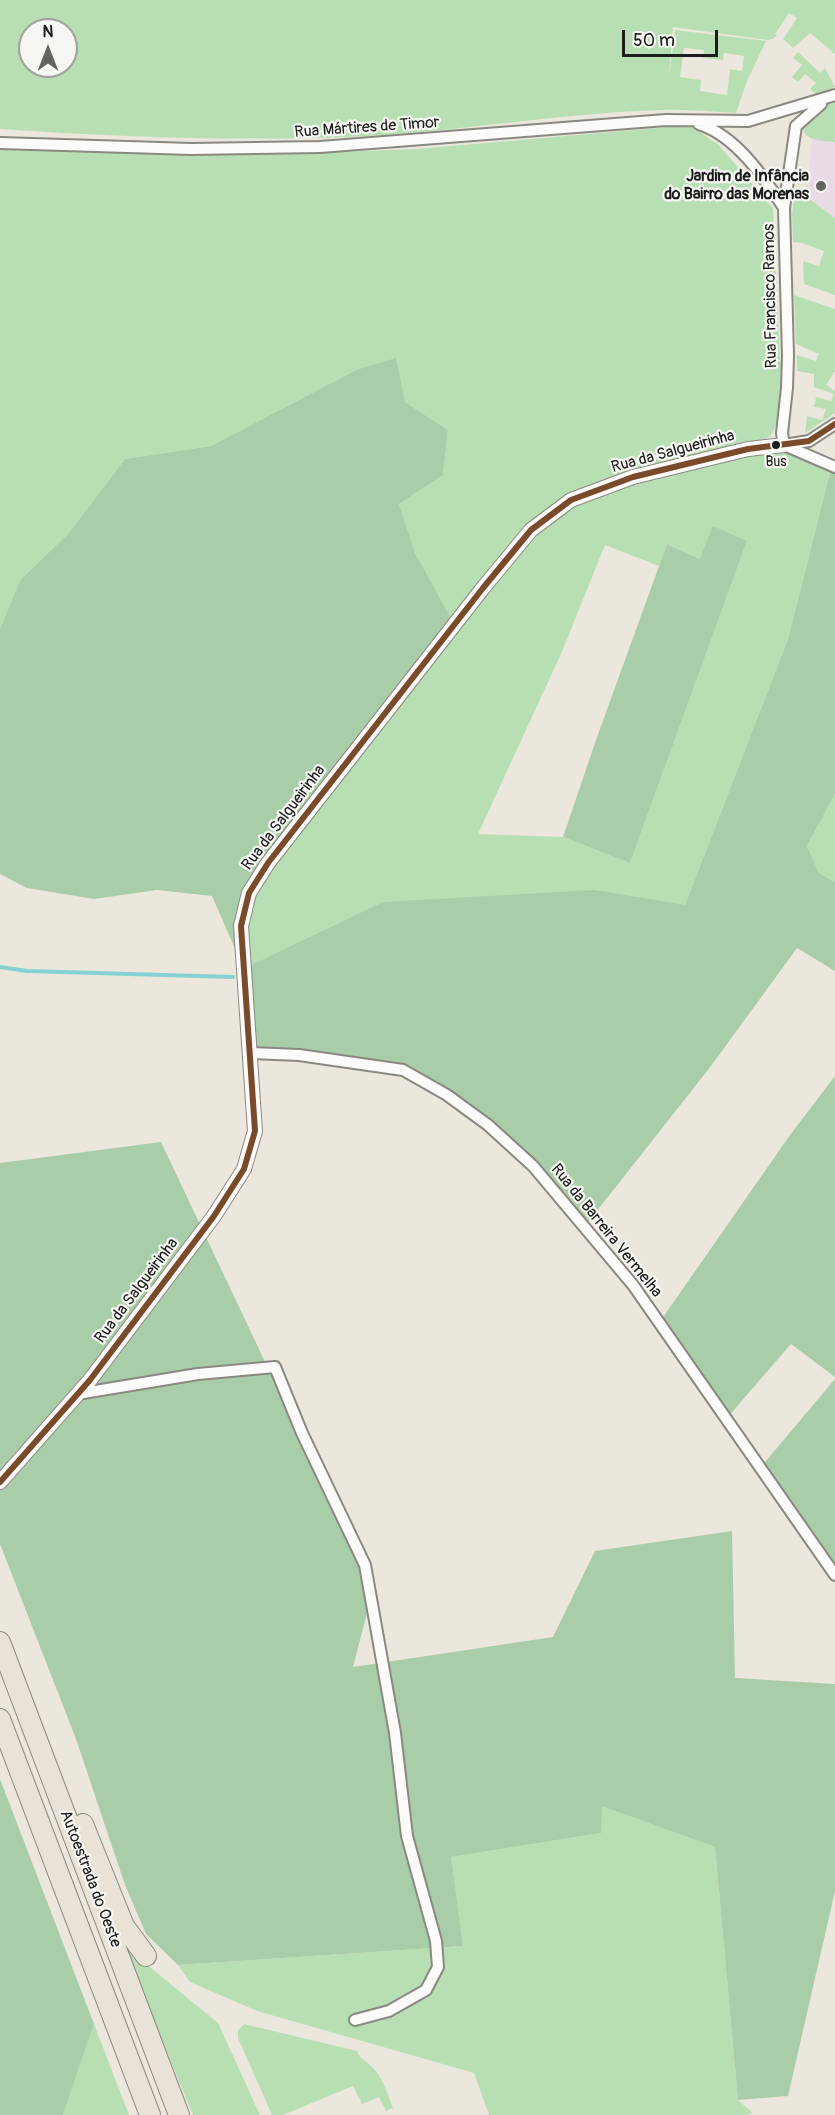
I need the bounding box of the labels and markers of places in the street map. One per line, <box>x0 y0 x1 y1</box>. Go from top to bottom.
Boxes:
place label: Jardim de Infância do Bairro das Morenas <box>664 167 809 205</box>
marker: Jardim de Infância do Bairro das Morenas <box>814 179 828 193</box>
marker: Bus <box>770 439 782 451</box>
place label: Bus <box>765 454 787 470</box>

